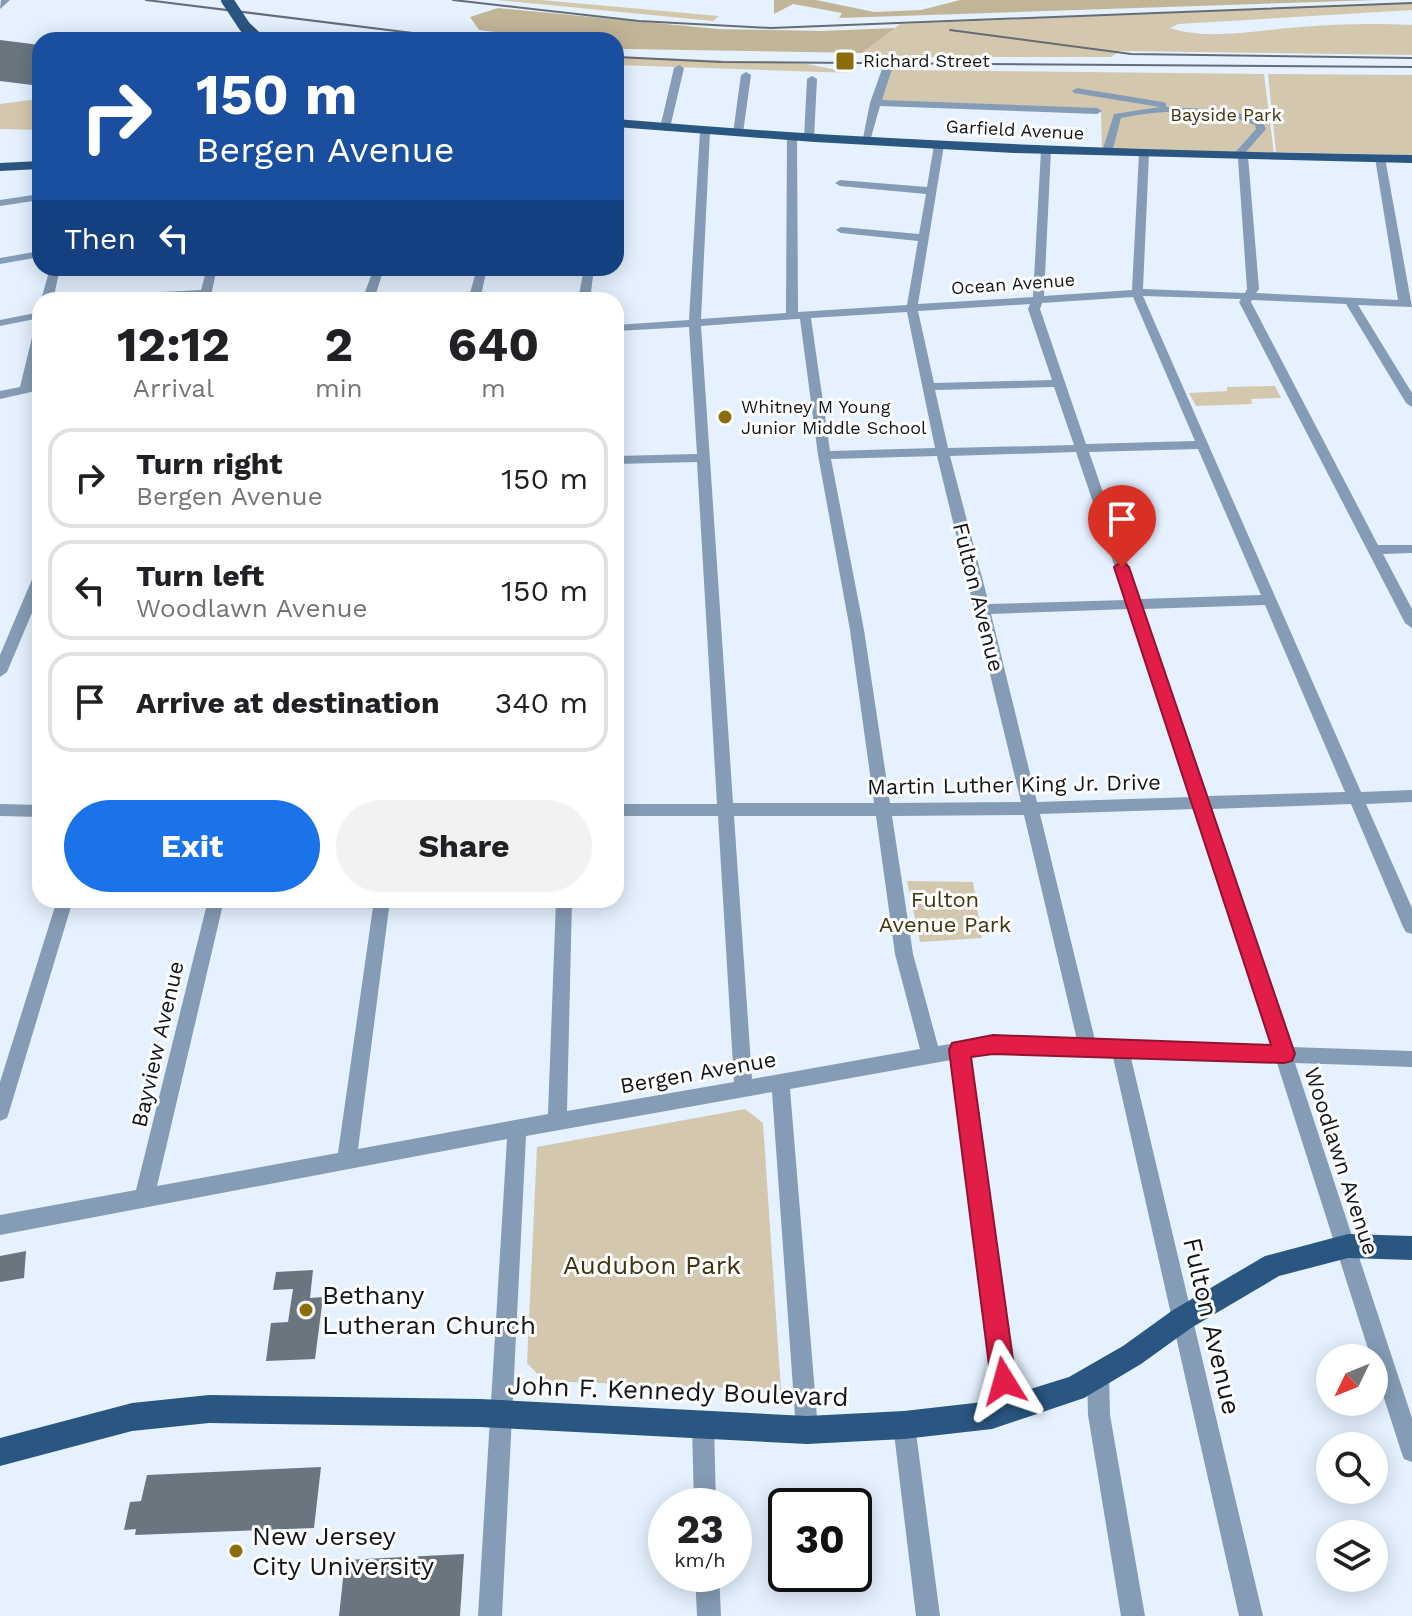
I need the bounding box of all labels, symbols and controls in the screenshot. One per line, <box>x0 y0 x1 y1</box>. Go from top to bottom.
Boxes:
marker: Richard Street <box>834 50 856 72</box>
place label: Richard Street <box>863 50 990 71</box>
text: 150 m <box>196 62 358 128</box>
icon: right <box>64 64 168 168</box>
park label: Bayside Park <box>1170 104 1282 125</box>
street label: Garfield Avenue <box>945 115 1085 144</box>
text: Bergen Avenue <box>196 129 454 171</box>
icon: left <box>152 216 196 260</box>
text: Then <box>64 221 136 256</box>
street label: Ocean Avenue <box>950 269 1076 298</box>
text: 12:12 <box>117 316 230 373</box>
text: 2 <box>324 316 353 373</box>
text: 640 <box>448 316 539 373</box>
text: Arrival <box>133 373 214 403</box>
text: min <box>315 373 363 403</box>
text: m <box>481 373 506 403</box>
place label: Whitney M Young Junior Middle School <box>741 396 927 438</box>
marker: Whitney M Young Junior Middle School <box>716 408 734 426</box>
text: Turn right <box>136 446 282 481</box>
icon: right <box>68 456 112 500</box>
text: 150 m <box>501 461 588 496</box>
text: Bergen Avenue <box>136 481 323 511</box>
pin <box>1088 485 1156 567</box>
icon: arrive <box>1100 497 1144 541</box>
street label: Fulton Avenue <box>948 520 1009 674</box>
text: Turn left <box>136 558 264 593</box>
icon: left <box>68 568 112 612</box>
text: 150 m <box>501 573 588 608</box>
text: Woodlawn Avenue <box>136 593 368 623</box>
icon: arrive <box>68 680 112 724</box>
text: Arrive at destination <box>136 685 440 720</box>
text: 340 m <box>495 685 588 720</box>
street label: Martin Luther King Jr. Drive <box>867 769 1161 800</box>
button: Exit <box>64 800 320 892</box>
button: Share <box>336 800 592 892</box>
park label: Fulton Avenue Park <box>879 887 1011 937</box>
street label: Bayview Avenue <box>126 959 189 1130</box>
street label: Bergen Avenue <box>618 1046 778 1099</box>
street label: Woodlawn Avenue <box>1299 1064 1384 1258</box>
street label: Fulton Avenue <box>1177 1235 1247 1417</box>
park label: Audubon Park <box>563 1250 741 1280</box>
place label: Bethany Lutheran Church <box>322 1280 536 1340</box>
marker: Bethany Lutheran Church <box>297 1301 315 1319</box>
position arrow <box>962 1339 1046 1423</box>
north arrow <box>1316 1344 1388 1416</box>
map controls <box>1316 1344 1388 1592</box>
street label: John F. Kennedy Boulevard <box>507 1370 849 1412</box>
button: search <box>1316 1432 1388 1504</box>
speed limit sign: 30 <box>768 1488 872 1592</box>
text: 23 <box>676 1506 724 1553</box>
button: layers <box>1316 1520 1388 1592</box>
place label: New Jersey City University <box>252 1521 435 1581</box>
marker: New Jersey City University <box>227 1542 245 1560</box>
text: km/h <box>674 1548 726 1572</box>

